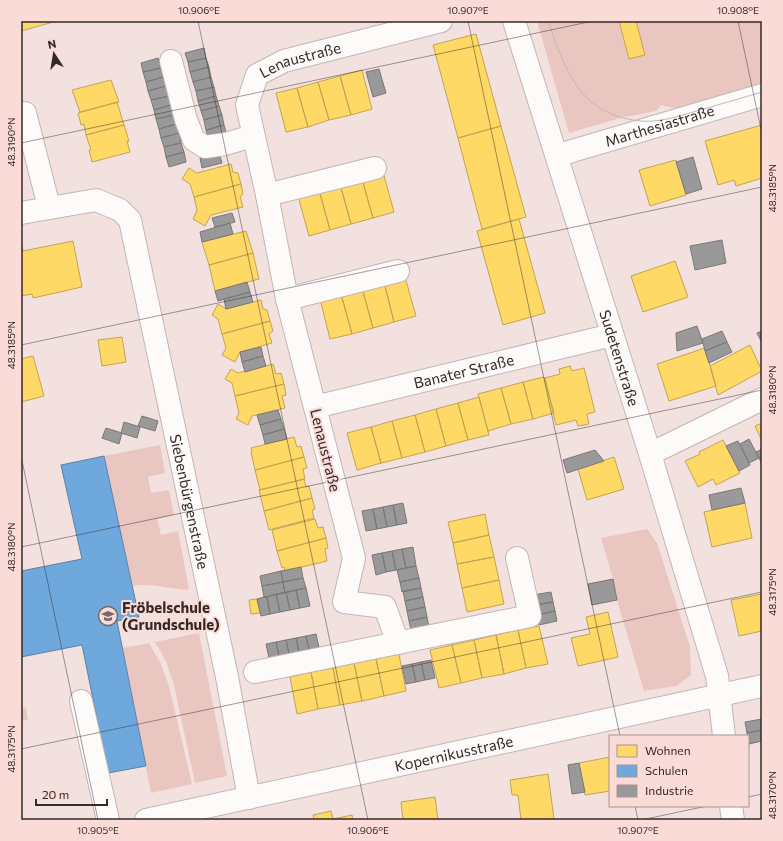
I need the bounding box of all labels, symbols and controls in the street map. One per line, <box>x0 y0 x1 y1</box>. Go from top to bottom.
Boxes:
text: 10.906°E <box>178 4 220 16</box>
text: 10.907°E <box>447 4 489 16</box>
text: 10.908°E <box>717 4 759 16</box>
north arrow <box>34 34 74 74</box>
text: N <box>46 37 57 51</box>
street label: Lenaustraße <box>256 38 343 81</box>
street label: Marthesiastraße <box>603 101 716 150</box>
text: 48.3190°N <box>5 117 17 167</box>
text: 48.3185°N <box>766 164 778 212</box>
street label: Sudetenstraße <box>596 307 643 408</box>
text: 48.3185°N <box>5 321 17 369</box>
street label: Banater Straße <box>412 350 516 392</box>
text: 48.3180°N <box>766 365 778 415</box>
street label: Lenaustraße <box>307 407 345 493</box>
street label: Siebenbürgenstraße <box>167 432 213 571</box>
text: 48.3180°N <box>5 522 17 572</box>
text: 48.3175°N <box>766 568 778 616</box>
place label: Fröbelschule (Grundschule) <box>122 598 220 633</box>
school or university icon: Fröbelschule (Grundschule) <box>97 605 119 627</box>
text: 48.3175°N <box>5 725 17 773</box>
street label: Kopernikusstraße <box>393 731 515 775</box>
legend <box>609 735 749 807</box>
text: Wohnen <box>645 743 691 757</box>
text: Schulen <box>645 763 688 777</box>
text: 48.3170°N <box>766 771 778 819</box>
scale bar <box>36 781 107 807</box>
text: Industrie <box>645 783 693 797</box>
text: 20 m <box>42 787 69 801</box>
text: 10.905°E <box>77 824 119 836</box>
text: 10.906°E <box>347 824 389 836</box>
text: 10.907°E <box>617 824 659 836</box>

